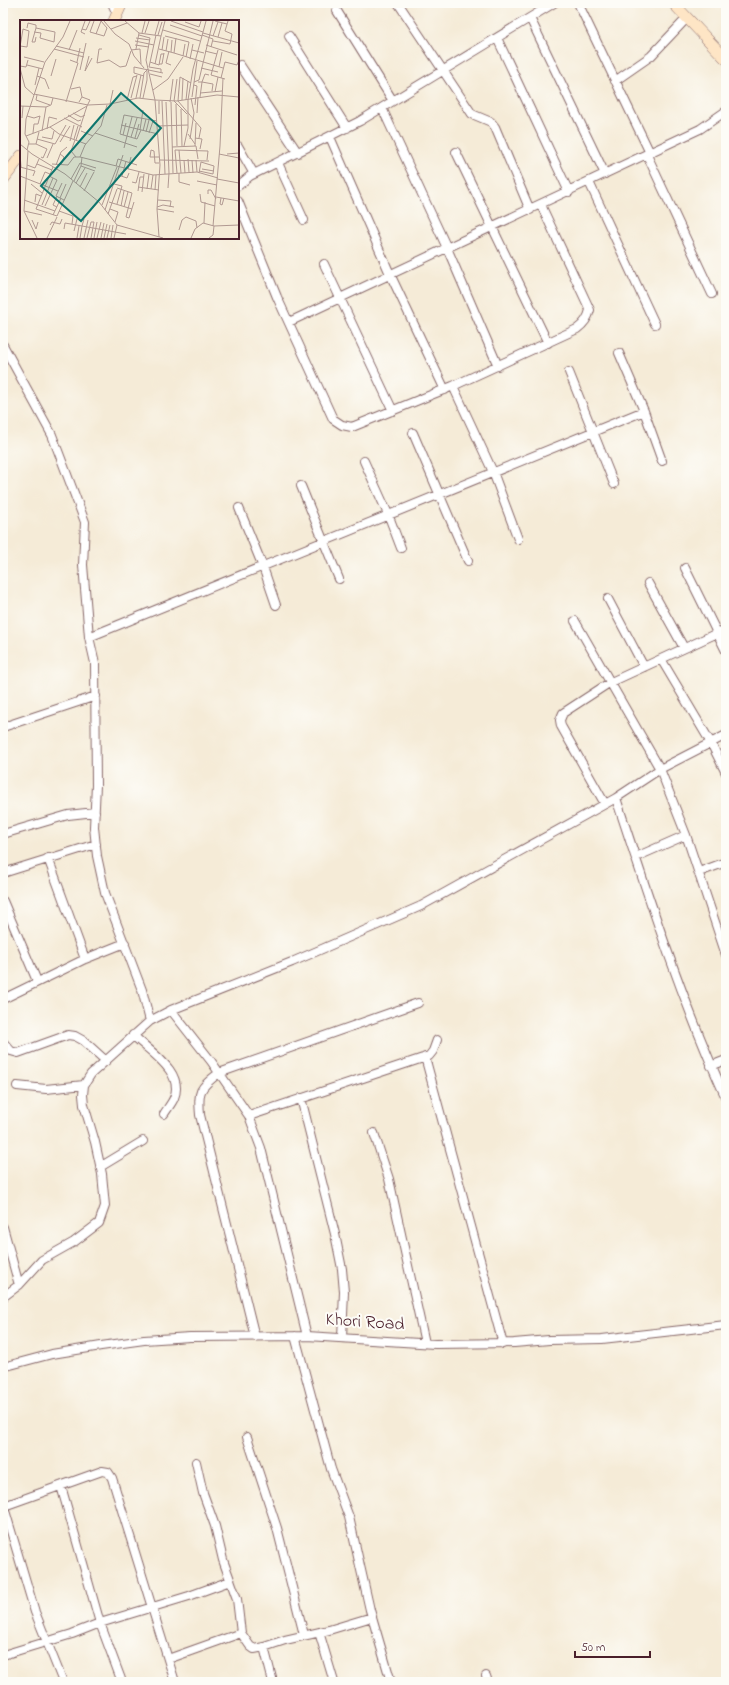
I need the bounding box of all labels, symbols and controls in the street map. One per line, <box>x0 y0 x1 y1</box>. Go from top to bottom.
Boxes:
inset map <box>20 20 239 239</box>
street label: Khori Road <box>325 1307 405 1339</box>
scale bar <box>575 1633 650 1659</box>
text: 50 m <box>581 1639 605 1657</box>

